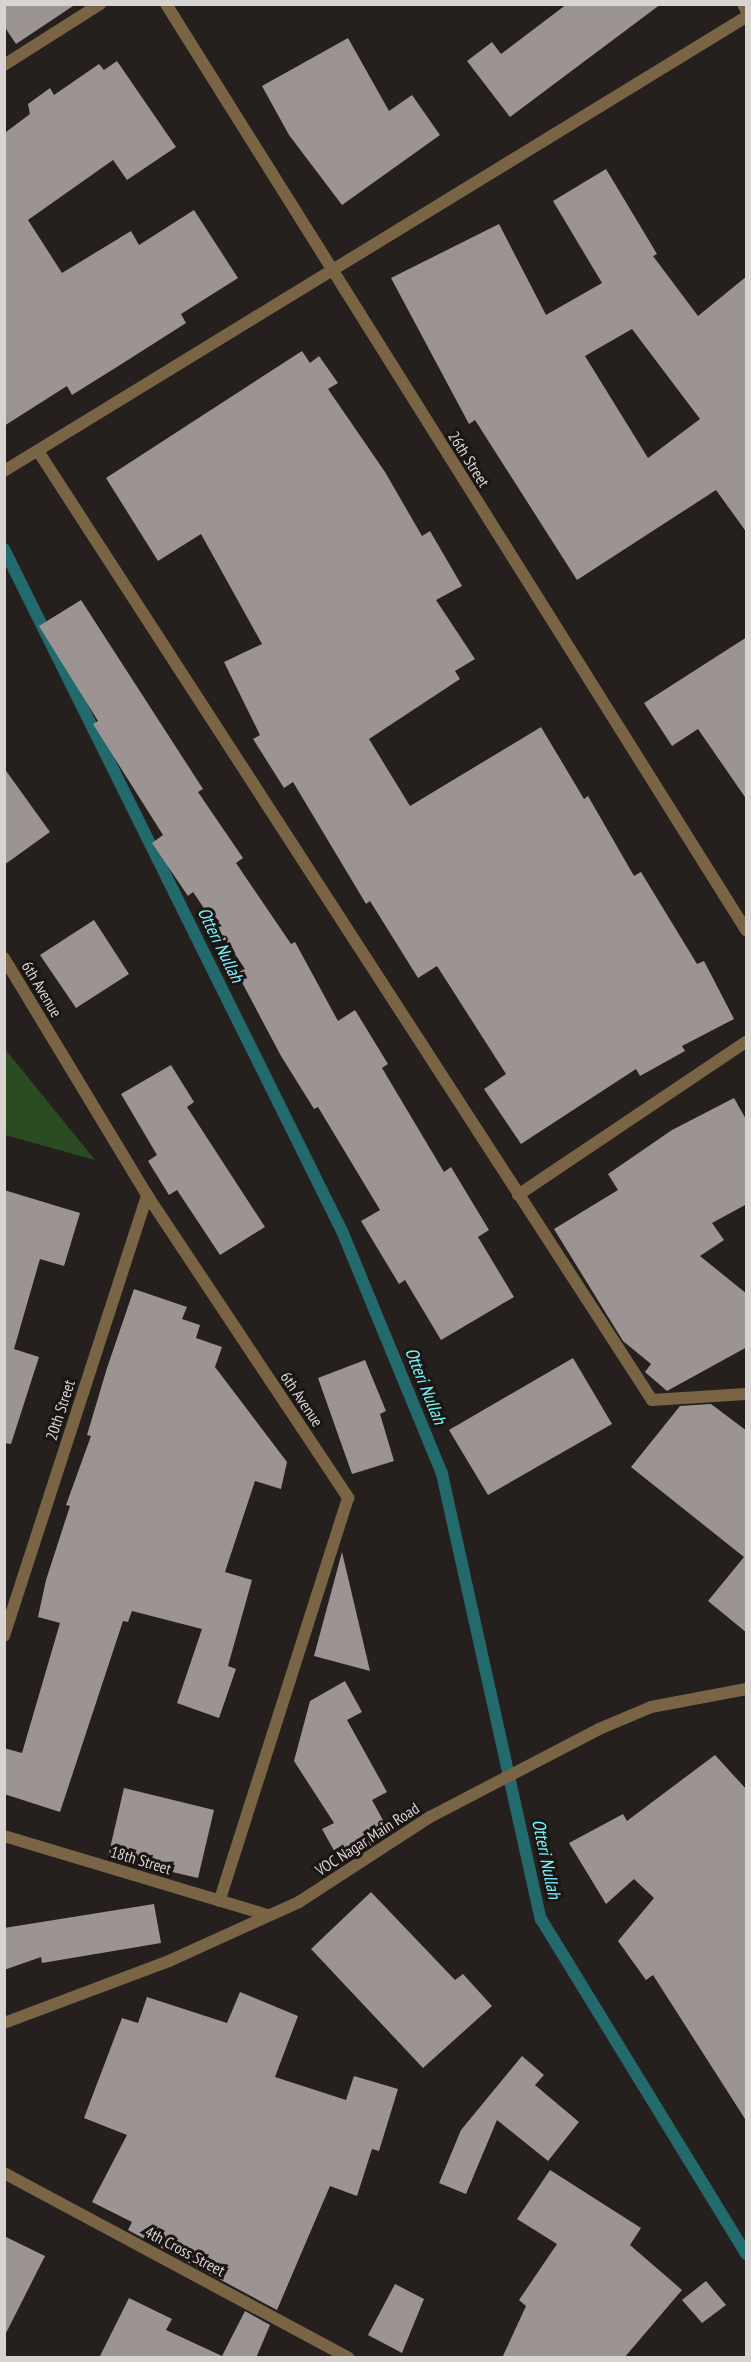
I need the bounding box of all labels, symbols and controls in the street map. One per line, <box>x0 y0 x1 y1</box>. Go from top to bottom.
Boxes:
street label: 26th Street <box>444 427 494 491</box>
water label: Otteri Nullah <box>193 904 247 986</box>
street label: 6th Avenue <box>18 957 66 1021</box>
water label: Otteri Nullah <box>400 1345 450 1427</box>
street label: 6th Avenue <box>277 1368 327 1430</box>
street label: 20th Street <box>41 1377 79 1443</box>
street label: VOC Nagar Main Road <box>311 1798 423 1880</box>
water label: Otteri Nullah <box>527 1817 565 1901</box>
street label: 18th Street <box>108 1842 174 1878</box>
street label: 4th Cross Street <box>142 2222 228 2280</box>

